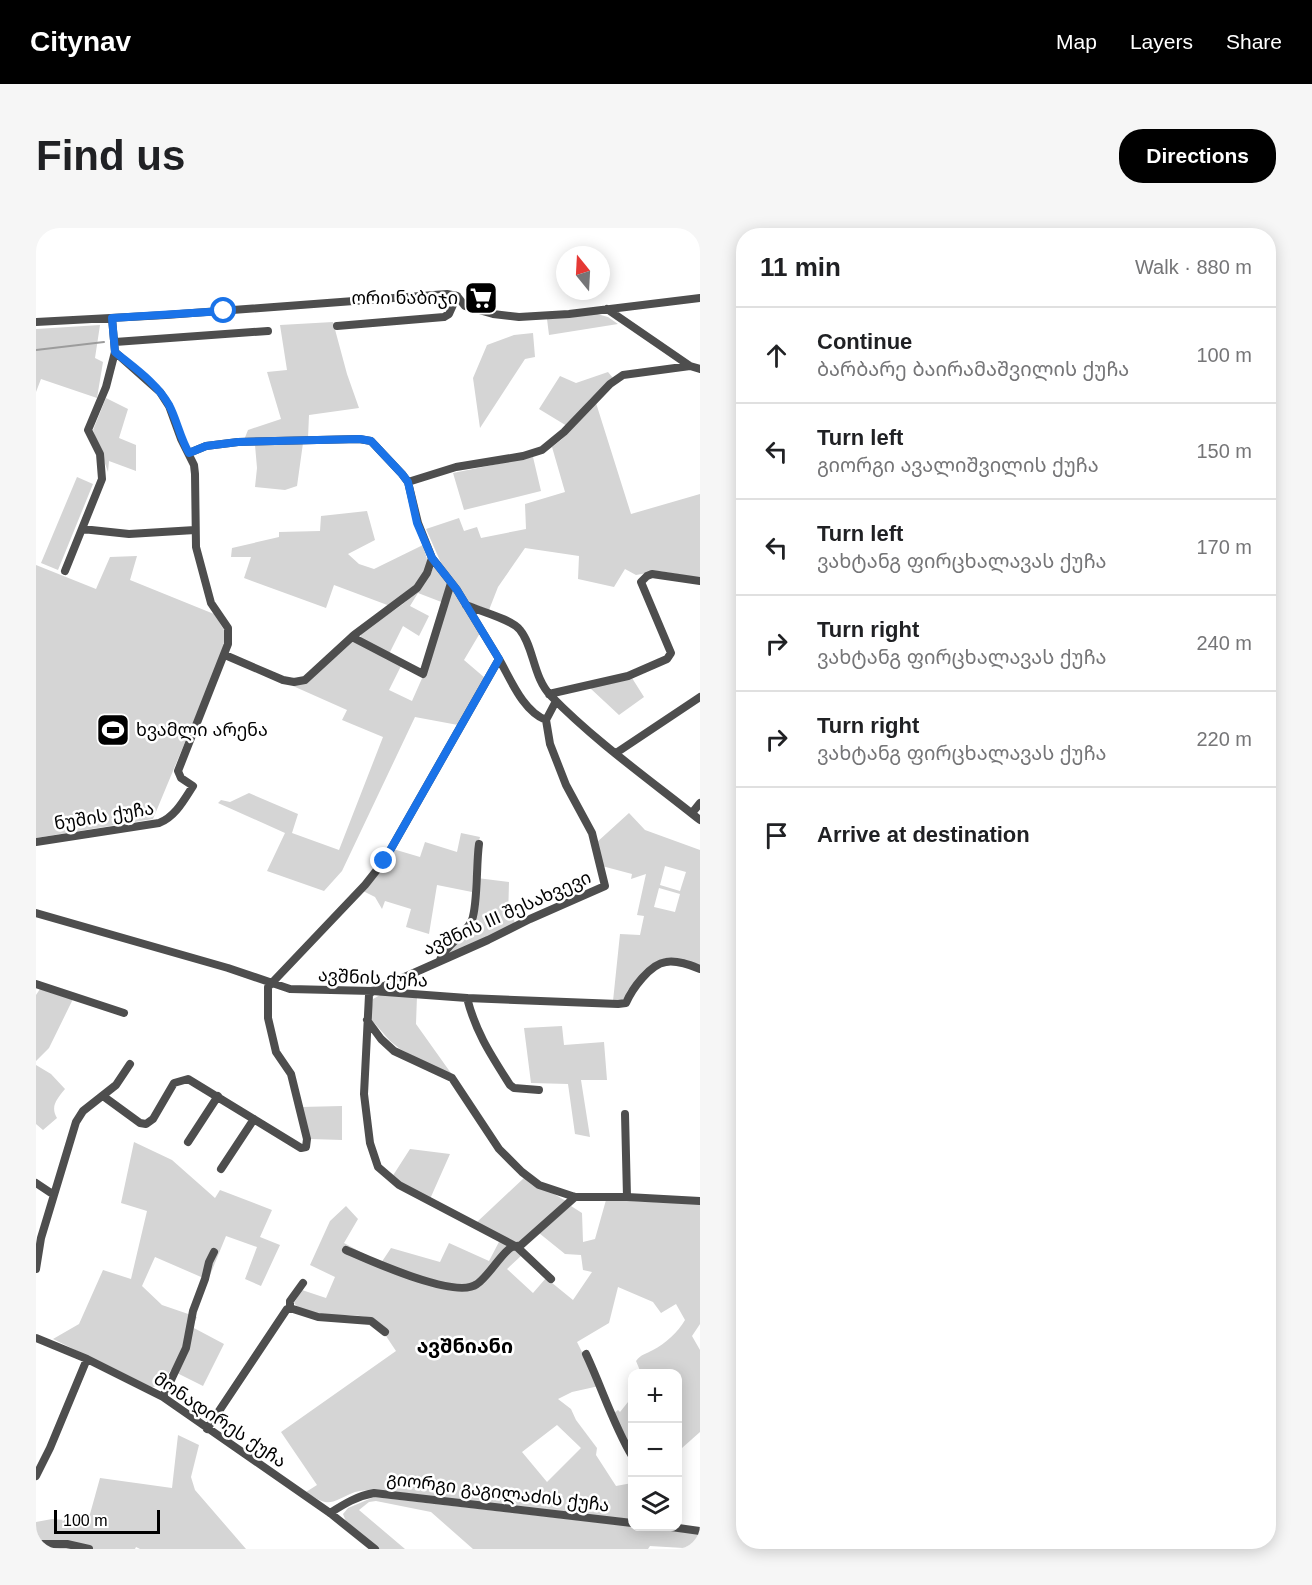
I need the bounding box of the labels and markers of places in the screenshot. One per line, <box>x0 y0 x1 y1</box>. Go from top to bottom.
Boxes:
supermarket icon: ორი ნაბიჯი <box>463 280 499 316</box>
place label: ორი ნაბიჯი <box>351 288 458 309</box>
sports icon: ხვამლი არენა <box>95 712 131 748</box>
place label: ხვამლი არენა <box>136 720 268 741</box>

